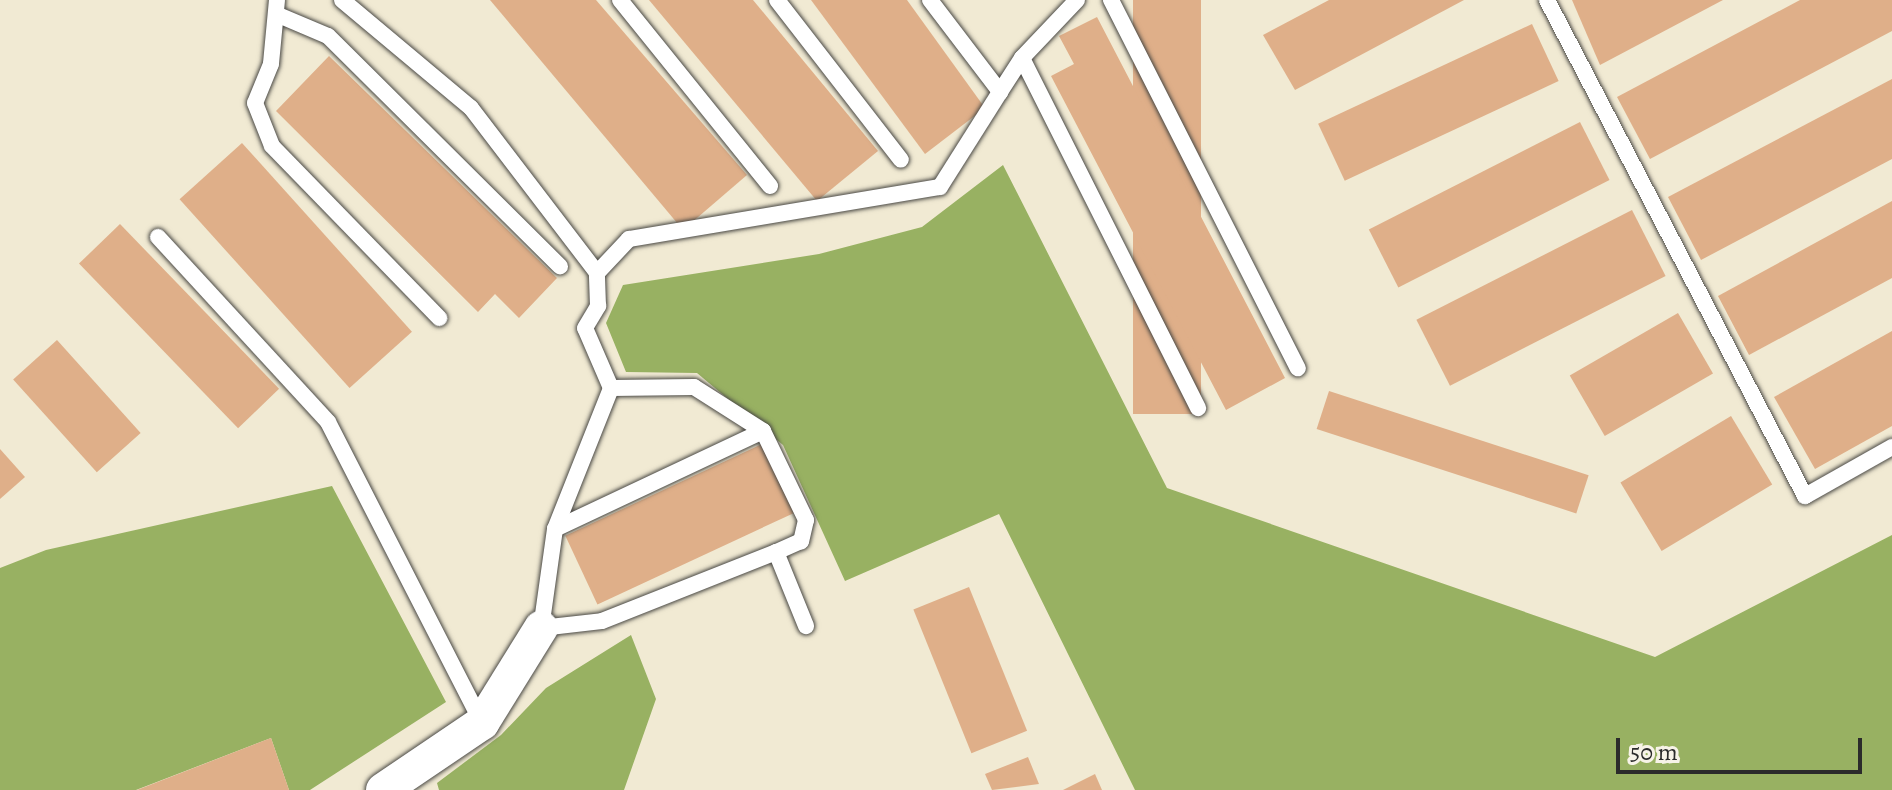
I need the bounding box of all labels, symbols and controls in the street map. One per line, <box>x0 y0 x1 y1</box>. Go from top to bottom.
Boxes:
scale bar <box>1620 722 1866 772</box>
text: 50 m <box>1630 736 1678 768</box>

